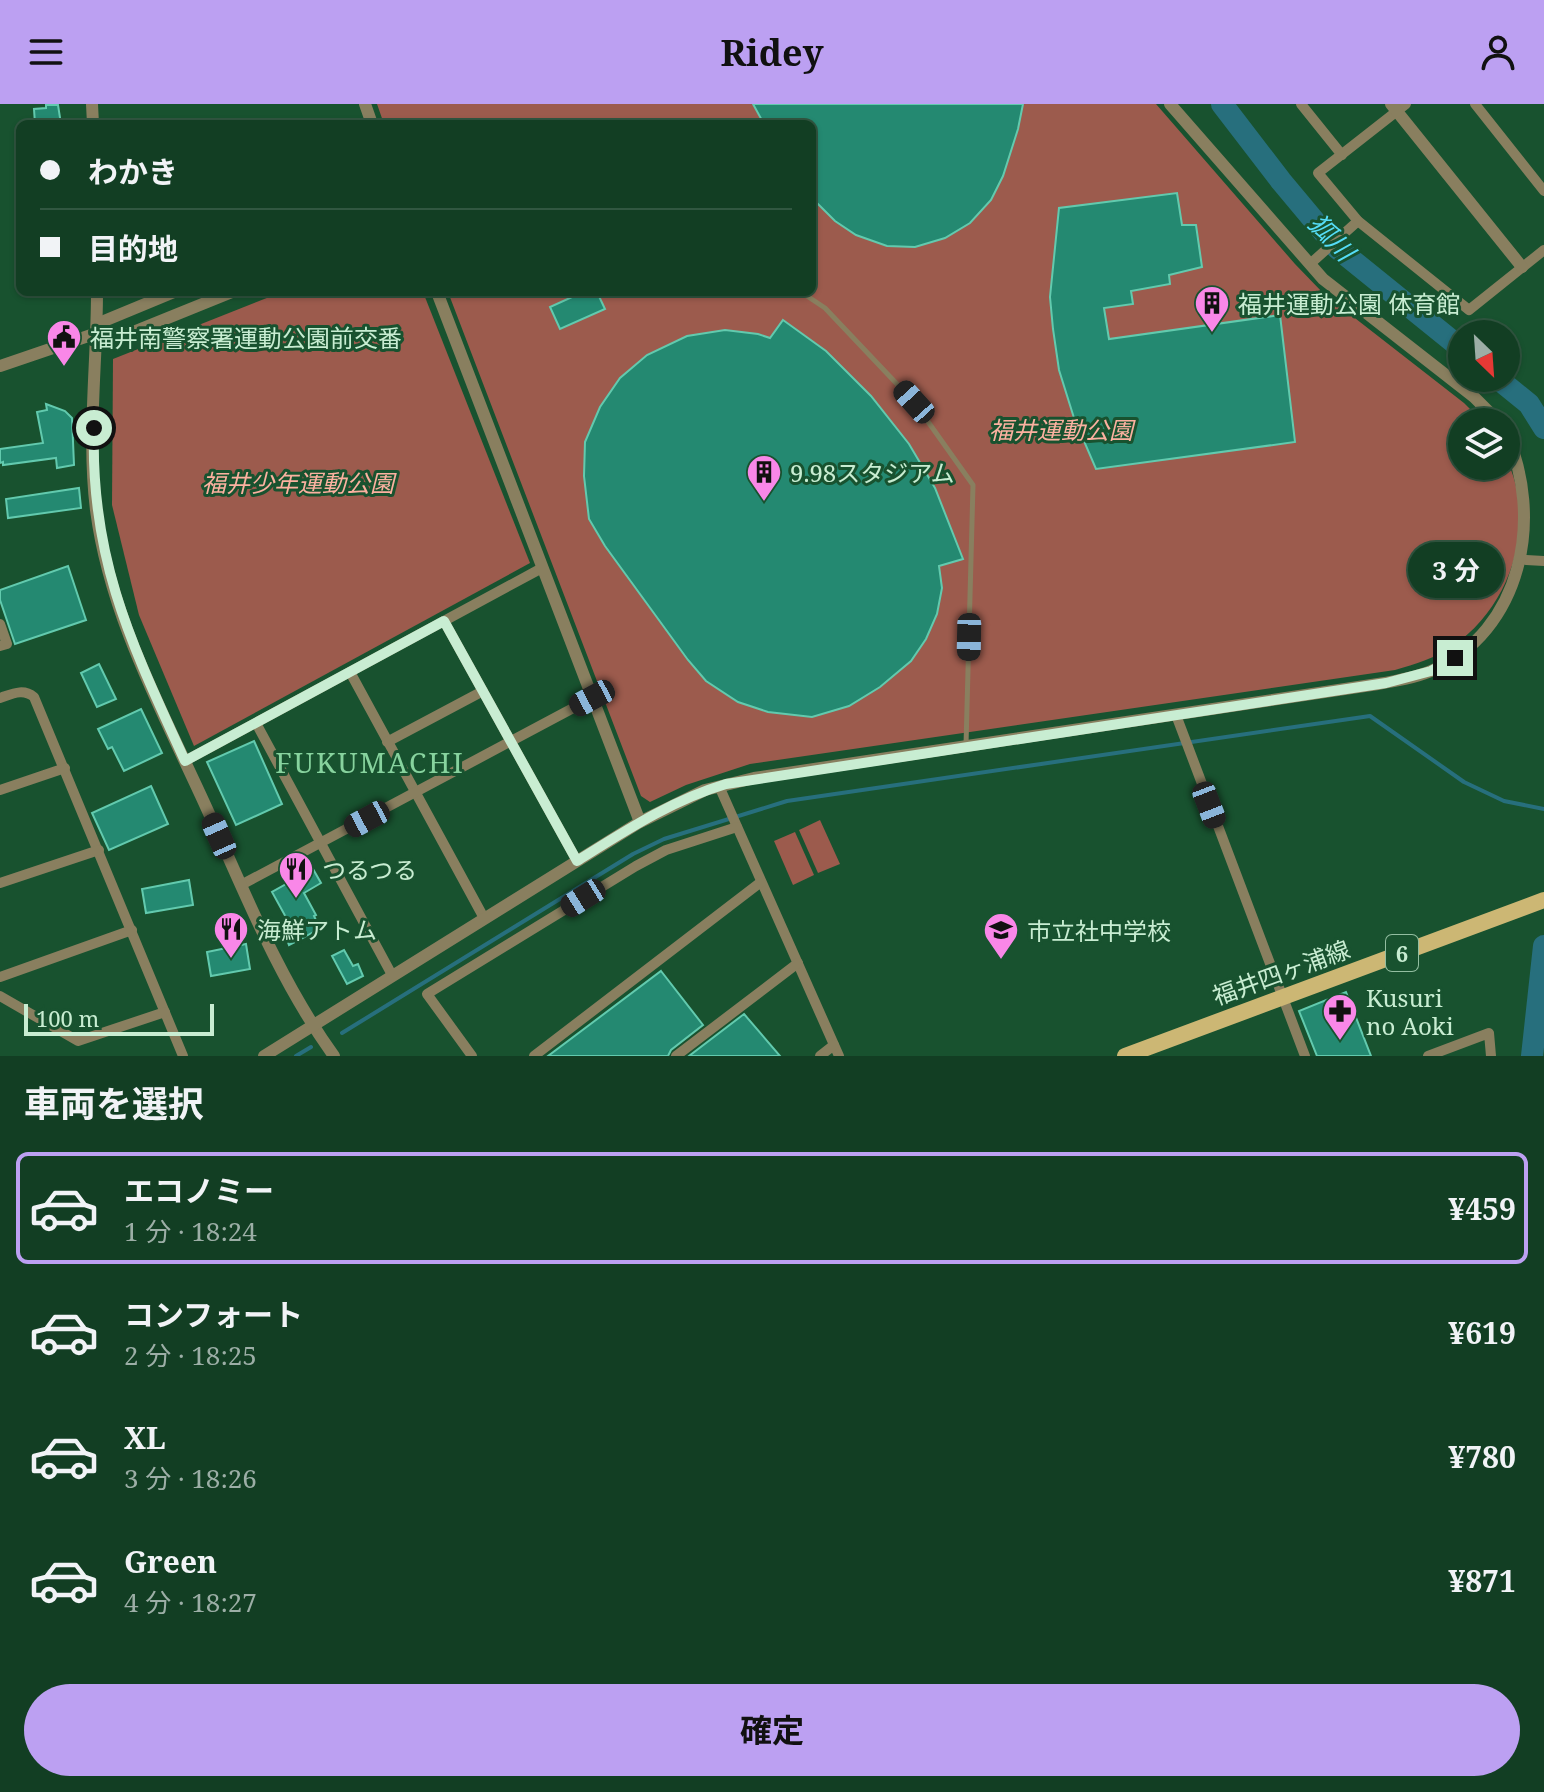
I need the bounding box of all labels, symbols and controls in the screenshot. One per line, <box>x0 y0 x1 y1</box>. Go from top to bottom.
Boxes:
text: Ridey <box>720 28 824 77</box>
icon: menu <box>24 30 68 74</box>
icon: person <box>1476 30 1520 74</box>
text: わかき <box>88 151 178 192</box>
water label: 狐川 <box>1301 206 1365 270</box>
text: 目的地 <box>88 228 178 269</box>
building icon: 福井運動公園 体育館 <box>1193 284 1231 334</box>
place label: 福井運動公園 体育館 <box>1238 287 1460 320</box>
public building icon: 福井南警察署運動公園前交番 <box>45 318 83 368</box>
north arrow <box>1448 320 1520 392</box>
map controls <box>1448 320 1520 480</box>
place label: 福井南警察署運動公園前交番 <box>90 321 402 354</box>
car <box>889 376 939 428</box>
button: layers <box>1448 408 1520 480</box>
route start <box>76 410 112 446</box>
park label: 福井運動公園 <box>989 413 1136 446</box>
building icon: 9.98スタジアム <box>745 453 783 503</box>
place label: 9.98スタジアム <box>790 456 955 489</box>
park label: 福井少年運動公園 <box>202 466 397 499</box>
callout: 3 分 <box>1407 542 1503 598</box>
text: 3 分 <box>1432 552 1480 588</box>
car <box>957 613 981 661</box>
route end <box>1437 640 1473 676</box>
car <box>565 676 619 720</box>
district label: FUKUMACHI <box>275 743 465 781</box>
car <box>1189 778 1229 832</box>
car <box>340 797 394 841</box>
car <box>198 809 240 863</box>
restaurant icon: つるつる <box>277 850 315 900</box>
place label: つるつる <box>322 853 417 886</box>
car <box>556 875 610 921</box>
restaurant icon: 海鮮アトム <box>212 910 250 960</box>
school or university icon: 市立社中学校 <box>982 911 1020 961</box>
place label: 海鮮アトム <box>257 913 377 946</box>
place label: 市立社中学校 <box>1027 914 1171 947</box>
street label: 福井四ヶ浦線 <box>1208 932 1354 1012</box>
road number: 6 <box>1386 935 1418 971</box>
place label: Kusuri no Aoki <box>1366 981 1454 1042</box>
pharmacy icon: Kusuri no Aoki <box>1321 992 1359 1042</box>
scale bar <box>24 1000 214 1036</box>
text: 100 m <box>36 1003 99 1033</box>
text: 車両を選択 <box>24 1079 204 1128</box>
text: エコノミー <box>124 1170 274 1211</box>
icon: car <box>28 1172 100 1244</box>
text: ¥459 <box>1448 1188 1516 1229</box>
text: 1 分 · 18:24 <box>124 1213 257 1249</box>
text: コンフォート <box>124 1294 303 1335</box>
icon: car <box>28 1296 100 1368</box>
text: ¥619 <box>1448 1312 1516 1353</box>
text: 2 分 · 18:25 <box>124 1337 257 1373</box>
text: XL <box>124 1417 166 1458</box>
icon: car <box>28 1420 100 1492</box>
text: ¥780 <box>1448 1436 1516 1477</box>
text: 3 分 · 18:26 <box>124 1460 257 1496</box>
text: Green <box>124 1541 217 1582</box>
icon: car <box>28 1544 100 1616</box>
text: ¥871 <box>1448 1560 1516 1601</box>
text: 4 分 · 18:27 <box>124 1584 257 1620</box>
button: 確定 <box>24 1684 1520 1776</box>

